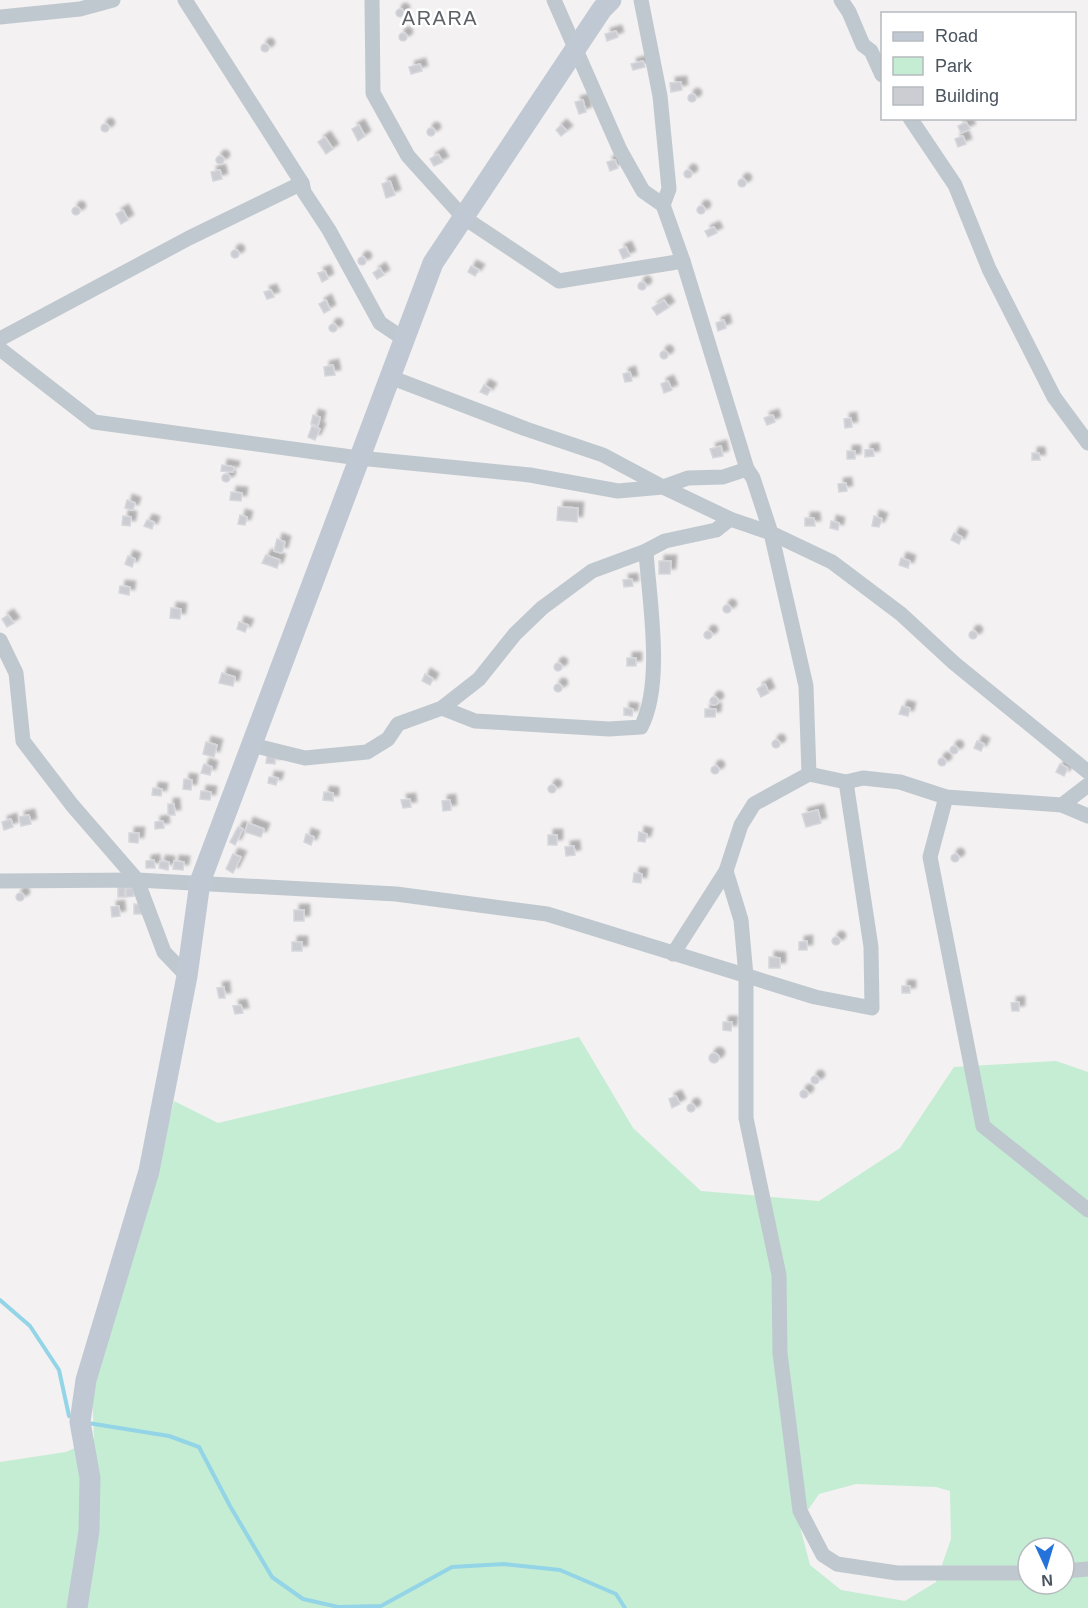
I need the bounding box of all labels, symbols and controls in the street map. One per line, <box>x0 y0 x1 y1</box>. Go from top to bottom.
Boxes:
district label: ARARA <box>402 7 478 29</box>
legend <box>881 12 1076 120</box>
text: Road <box>935 26 978 46</box>
text: Park <box>935 56 973 76</box>
text: Building <box>935 86 999 106</box>
north arrow <box>1016 1536 1076 1596</box>
text: N <box>1041 1572 1053 1589</box>

